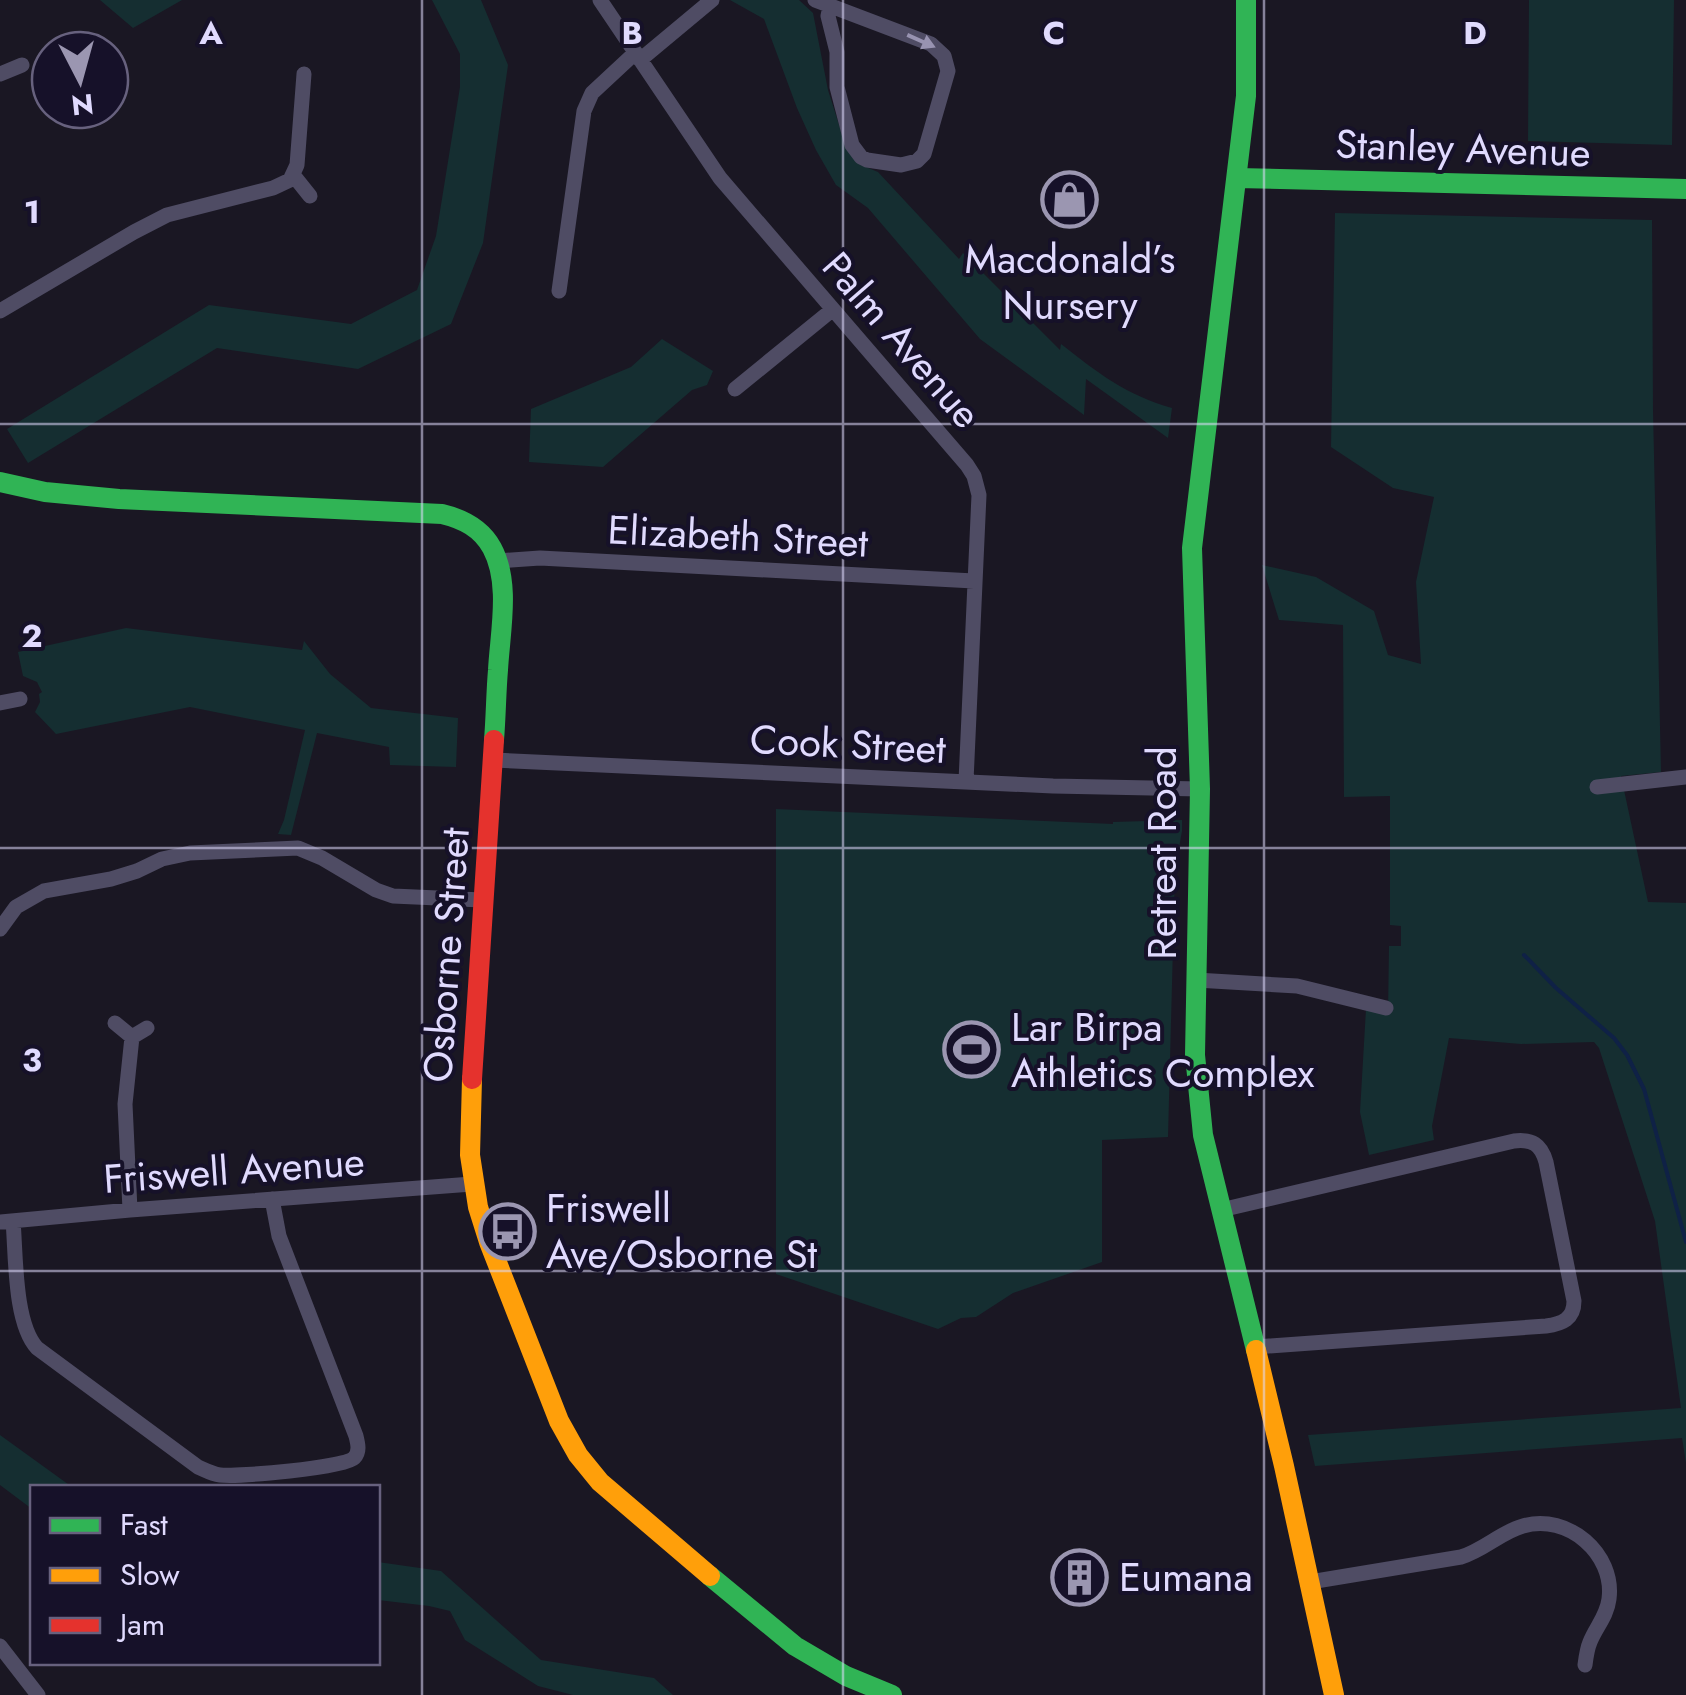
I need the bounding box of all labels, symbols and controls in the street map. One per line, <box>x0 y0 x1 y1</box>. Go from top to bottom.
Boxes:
text: A <box>198 10 223 56</box>
text: B <box>621 10 643 56</box>
text: C <box>1043 10 1065 56</box>
text: D <box>1463 10 1487 56</box>
north arrow <box>30 30 130 130</box>
one-way arrow <box>906 33 936 49</box>
text: N <box>69 83 96 126</box>
street label: Stanley Avenue <box>1334 115 1592 181</box>
shop icon: Macdonald’s Nursery <box>1040 170 1100 230</box>
text: 1 <box>24 189 40 235</box>
place label: Macdonald’s Nursery <box>965 230 1175 334</box>
street label: Palm Avenue <box>809 239 995 441</box>
street label: Elizabeth Street <box>606 500 870 572</box>
text: 2 <box>22 613 43 659</box>
street label: Cook Street <box>749 710 948 778</box>
street label: Retreat Road <box>1133 746 1191 960</box>
street label: Osborne Street <box>408 825 484 1084</box>
place label: Lar Birpa Athletics Complex <box>1011 998 1314 1102</box>
sports icon: Lar Birpa Athletics Complex <box>942 1020 1002 1080</box>
text: 3 <box>22 1037 42 1083</box>
street label: Friswell Avenue <box>102 1132 366 1208</box>
place label: Friswell Ave/Osborne St <box>546 1179 818 1283</box>
bus stop icon: Friswell Ave/Osborne St <box>477 1201 537 1261</box>
legend <box>30 1485 380 1665</box>
text: Fast <box>120 1503 169 1546</box>
building icon: Eumana <box>1050 1547 1110 1607</box>
place label: Eumana <box>1119 1548 1253 1606</box>
text: Slow <box>120 1553 180 1596</box>
text: Jam <box>116 1603 165 1646</box>

